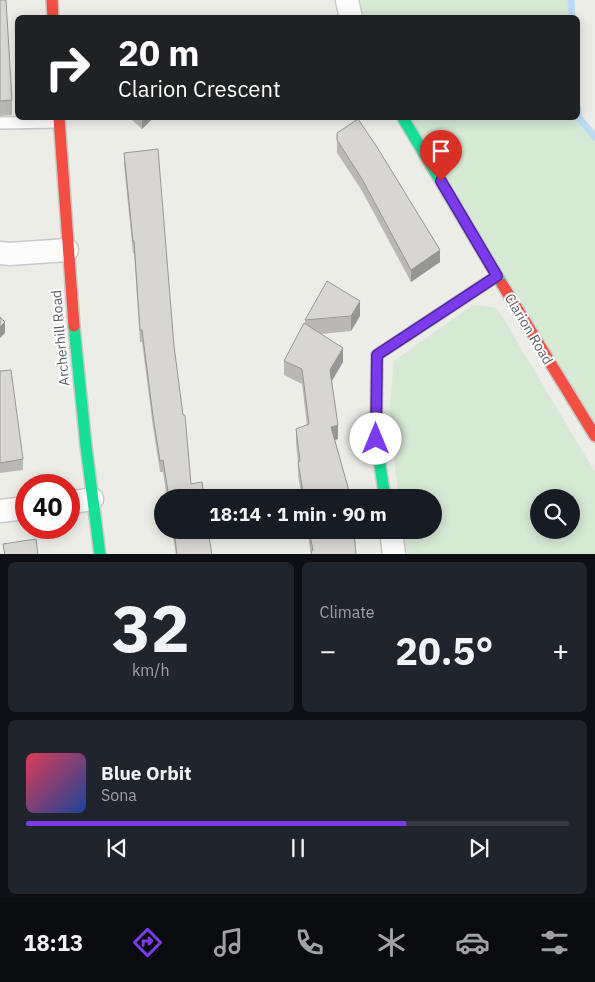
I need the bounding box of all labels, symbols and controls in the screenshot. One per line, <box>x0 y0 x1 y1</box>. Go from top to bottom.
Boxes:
text: 20 m <box>118 30 200 76</box>
icon: right <box>35 35 100 100</box>
text: Clarion Crescent <box>118 74 281 103</box>
pin <box>420 130 462 181</box>
icon: arrive <box>427 137 455 165</box>
street label: Archerhill Road <box>47 289 73 387</box>
street label: Clarion Road <box>501 290 557 368</box>
position arrow <box>349 412 401 464</box>
speed limit sign: 40 <box>15 474 80 539</box>
map controls <box>530 489 580 539</box>
button: search <box>530 489 580 539</box>
text: 18:14 · 1 min · 90 m <box>209 502 387 526</box>
text: 32 <box>112 585 190 670</box>
text: Climate <box>320 602 375 622</box>
text: 20.5° <box>395 626 493 675</box>
text: − <box>320 632 336 669</box>
text: + <box>552 632 569 669</box>
text: km/h <box>132 660 170 680</box>
text: Blue Orbit <box>101 761 191 785</box>
text: Sona <box>101 785 137 805</box>
icon: previous <box>103 834 131 862</box>
icon: pause <box>284 834 312 862</box>
icon: next <box>465 834 493 862</box>
icon: directions <box>130 925 165 960</box>
icon: music <box>211 925 246 960</box>
icon: phone <box>292 925 327 960</box>
icon: climate <box>374 925 409 960</box>
icon: car <box>455 925 490 960</box>
icon: filters <box>537 925 572 960</box>
text: 18:13 <box>23 928 83 957</box>

